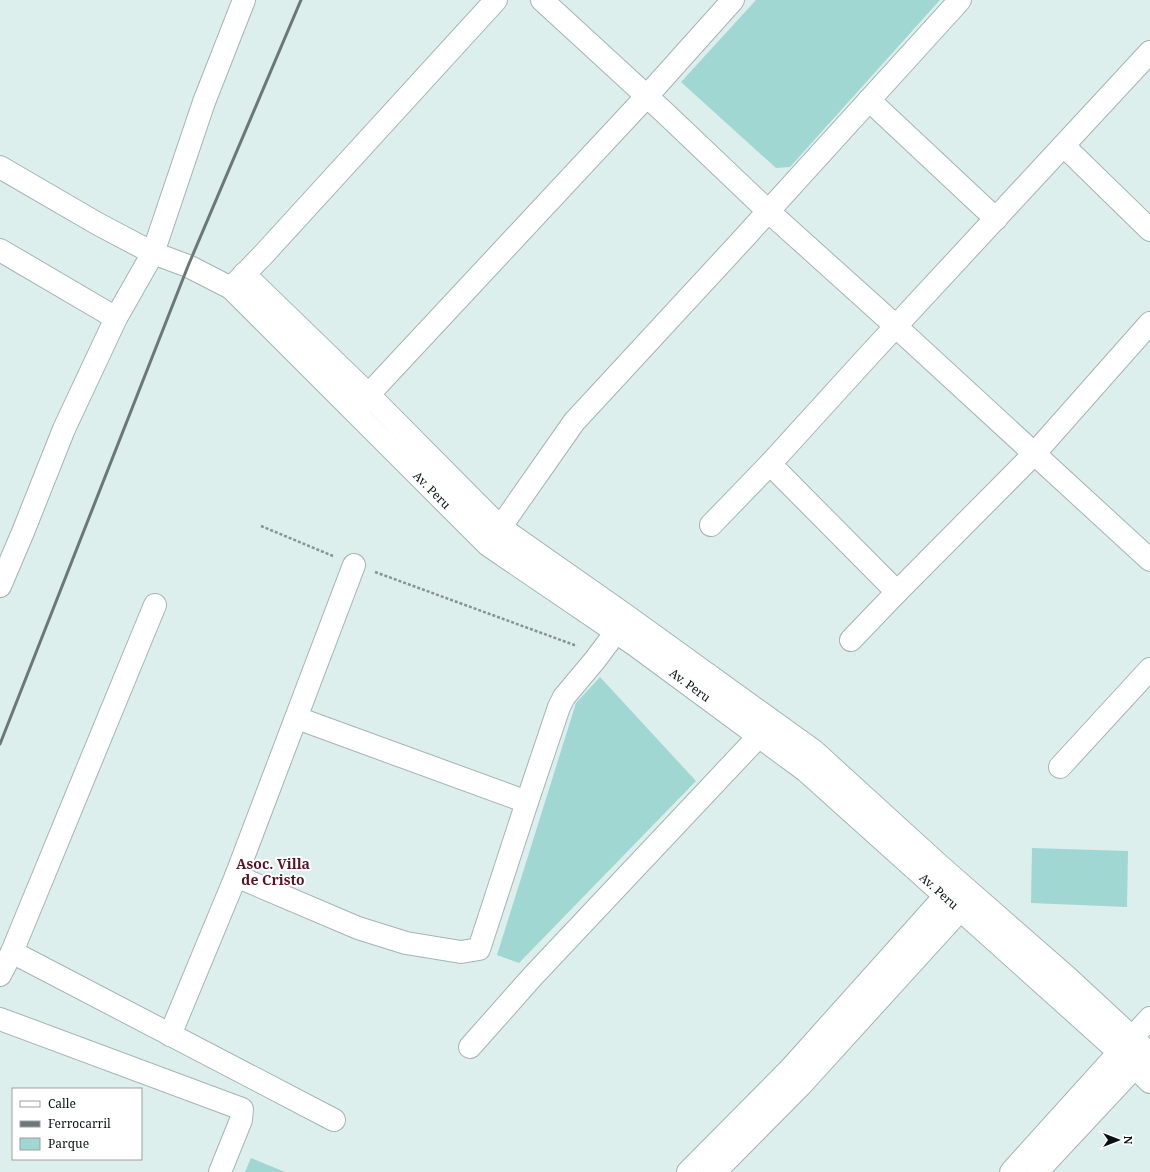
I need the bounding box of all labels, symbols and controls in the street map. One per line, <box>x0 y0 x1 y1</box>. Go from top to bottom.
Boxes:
street label: Av. Peru <box>409 467 455 513</box>
street label: Av. Peru <box>666 664 714 706</box>
district label: Asoc. Villa de Cristo <box>236 854 310 889</box>
street label: Av. Peru <box>916 869 962 913</box>
legend <box>12 1088 142 1160</box>
text: Calle <box>48 1095 76 1112</box>
text: Ferrocarril <box>48 1115 111 1132</box>
north arrow <box>1098 1120 1138 1160</box>
text: Parque <box>48 1135 89 1152</box>
text: N <box>1121 1136 1136 1145</box>

